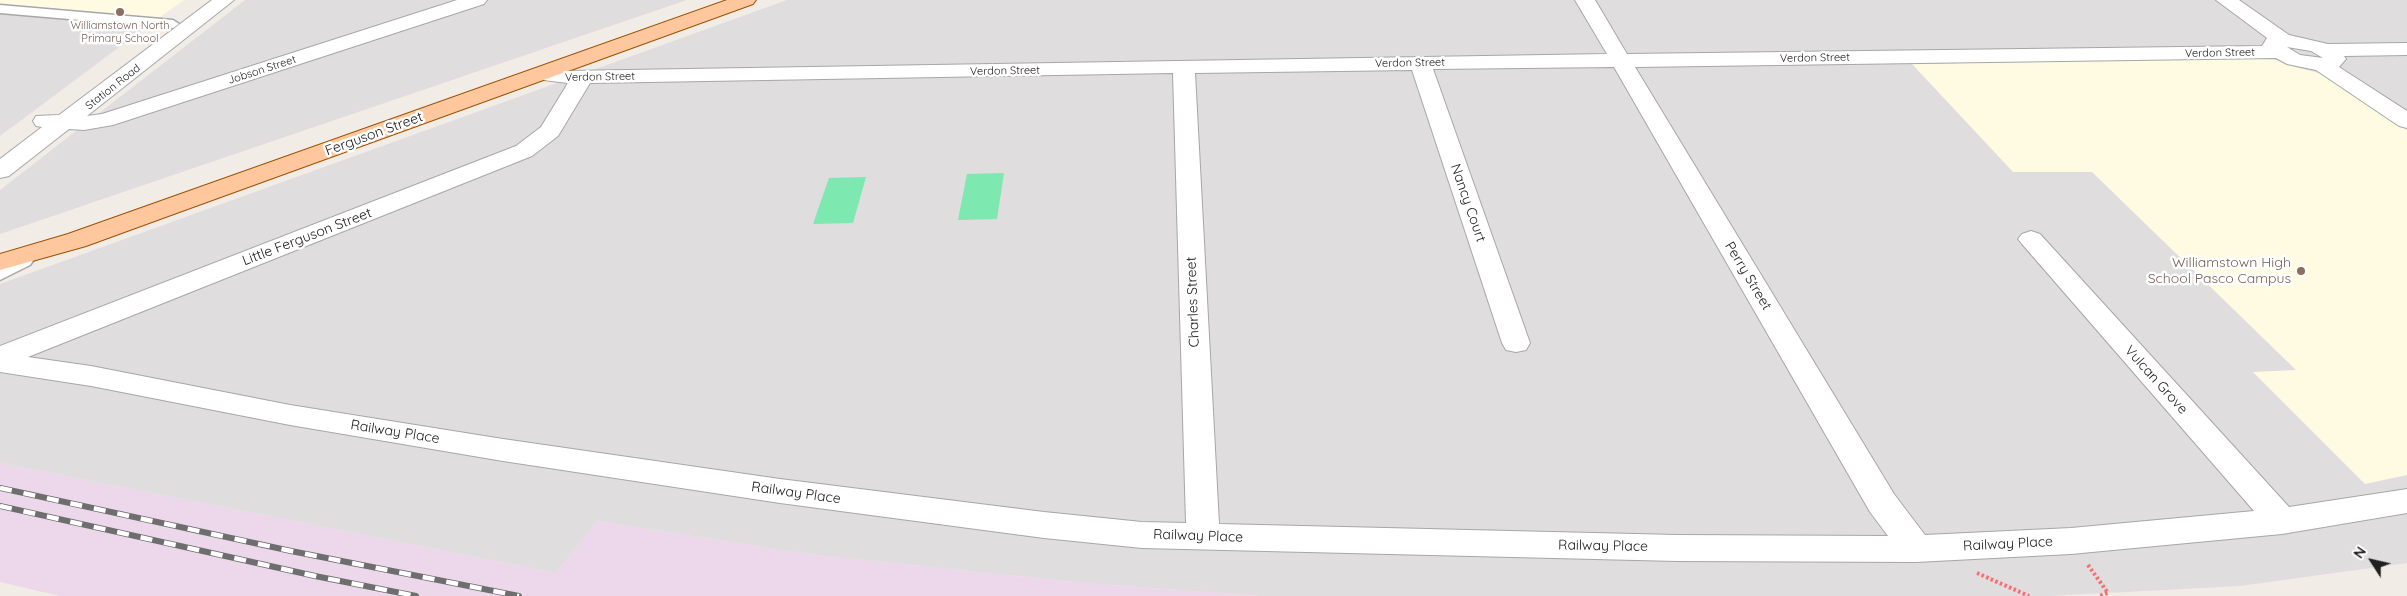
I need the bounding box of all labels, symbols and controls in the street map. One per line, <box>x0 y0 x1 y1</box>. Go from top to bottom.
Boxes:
marker: Williamstown North Primary School <box>114 6 126 18</box>
place label: Williamstown North Primary School <box>70 19 170 45</box>
street label: Verdon Street <box>2185 46 2255 60</box>
street label: Verdon Street <box>1780 51 1850 65</box>
street label: Jobson Street <box>226 53 298 87</box>
street label: Verdon Street <box>1375 56 1445 70</box>
street label: Station Road <box>83 61 143 113</box>
street label: Verdon Street <box>970 64 1040 78</box>
street label: Verdon Street <box>565 70 635 84</box>
street label: Ferguson Street <box>323 109 425 159</box>
street label: Nancy Court <box>1447 162 1489 244</box>
street label: Little Ferguson Street <box>240 205 374 269</box>
street label: Perry Street <box>1721 239 1775 313</box>
place label: Williamstown High School Pasco Campus <box>2148 255 2291 288</box>
street label: Charles Street <box>1183 256 1203 348</box>
marker: Williamstown High School Pasco Campus <box>2295 265 2307 277</box>
street label: Vulcan Grove <box>2121 342 2191 418</box>
street label: Railway Place <box>349 417 441 447</box>
street label: Railway Place <box>750 478 842 508</box>
street label: Railway Place <box>1153 526 1243 546</box>
street label: Railway Place <box>1963 533 2053 555</box>
north arrow <box>2347 536 2397 586</box>
street label: Railway Place <box>1558 537 1648 555</box>
text: N <box>2349 543 2370 562</box>

